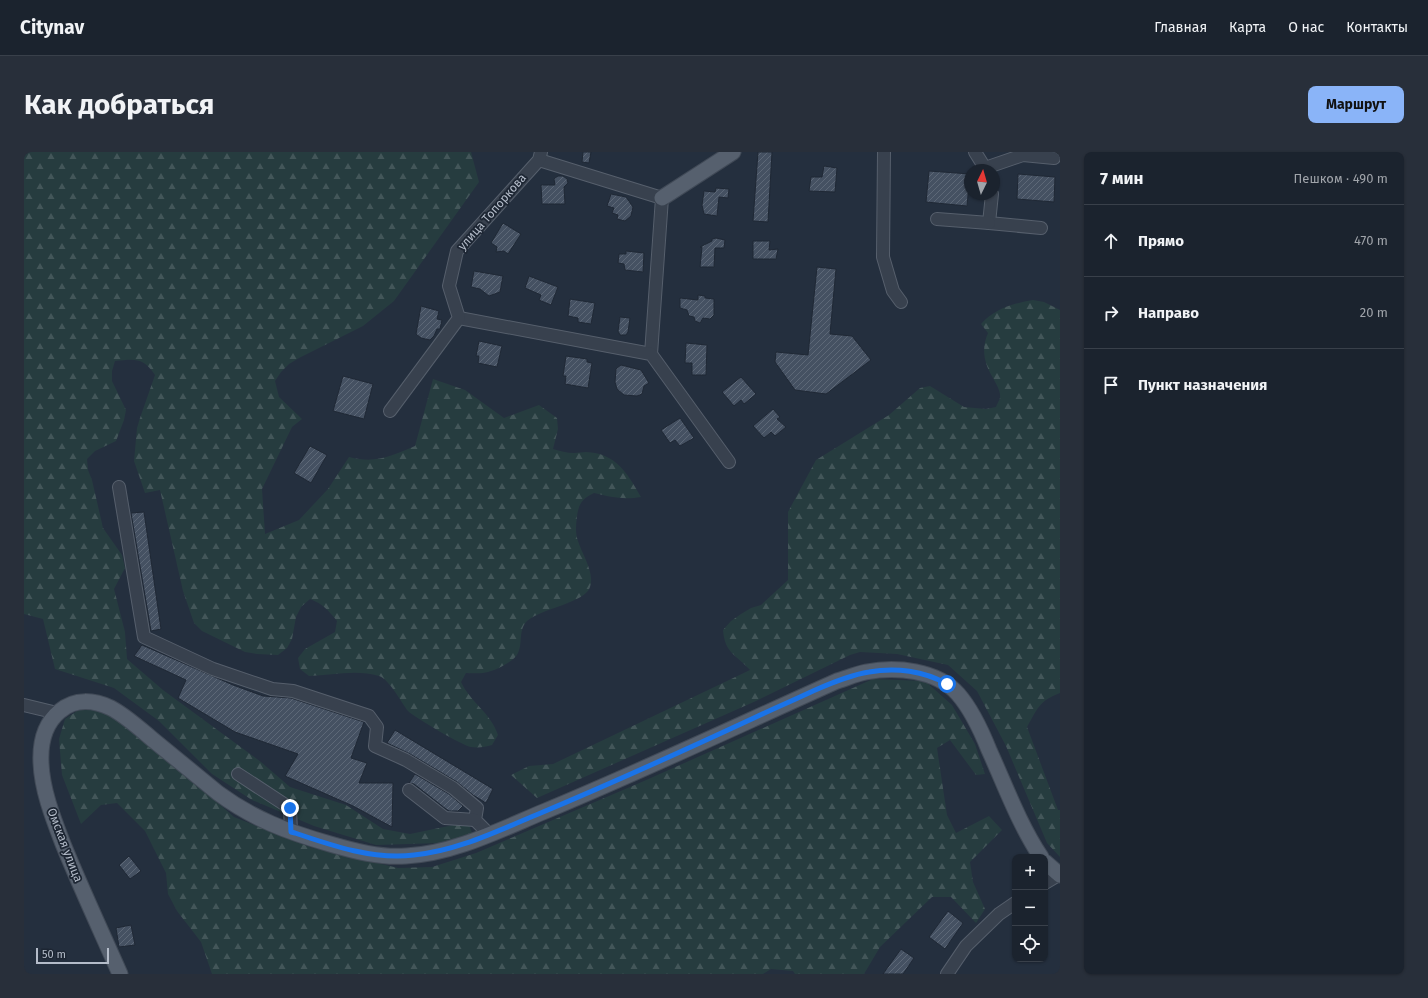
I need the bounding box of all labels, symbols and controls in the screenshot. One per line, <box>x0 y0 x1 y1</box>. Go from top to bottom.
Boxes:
text: Citynav <box>20 16 84 39</box>
text: Главная <box>1154 19 1207 36</box>
text: Карта <box>1229 19 1266 36</box>
text: О нас <box>1288 19 1324 36</box>
text: Контакты <box>1346 19 1408 36</box>
button: Маршрут <box>1308 86 1404 123</box>
text: Как добраться <box>24 88 214 121</box>
north arrow <box>964 164 1000 200</box>
text: 7 мин <box>1100 168 1143 189</box>
street label: улица Топоркова <box>455 171 529 253</box>
text: Пешком · 490 m <box>1294 171 1388 186</box>
icon: ahead <box>1100 230 1122 252</box>
text: Прямо <box>1138 232 1184 250</box>
text: 470 m <box>1354 233 1388 248</box>
icon: right <box>1100 302 1122 324</box>
text: Направо <box>1138 304 1199 322</box>
text: 20 m <box>1360 305 1388 320</box>
icon: arrive <box>1100 374 1122 396</box>
text: Пункт назначения <box>1138 376 1267 394</box>
route start <box>938 675 956 693</box>
route end <box>281 799 299 817</box>
street label: Омская улица <box>45 806 85 884</box>
map controls <box>1012 854 1048 962</box>
button: + <box>1012 854 1048 890</box>
button: − <box>1012 890 1048 926</box>
button: locate <box>1012 926 1048 962</box>
scale bar <box>36 946 109 965</box>
text: 50 m <box>42 948 66 961</box>

